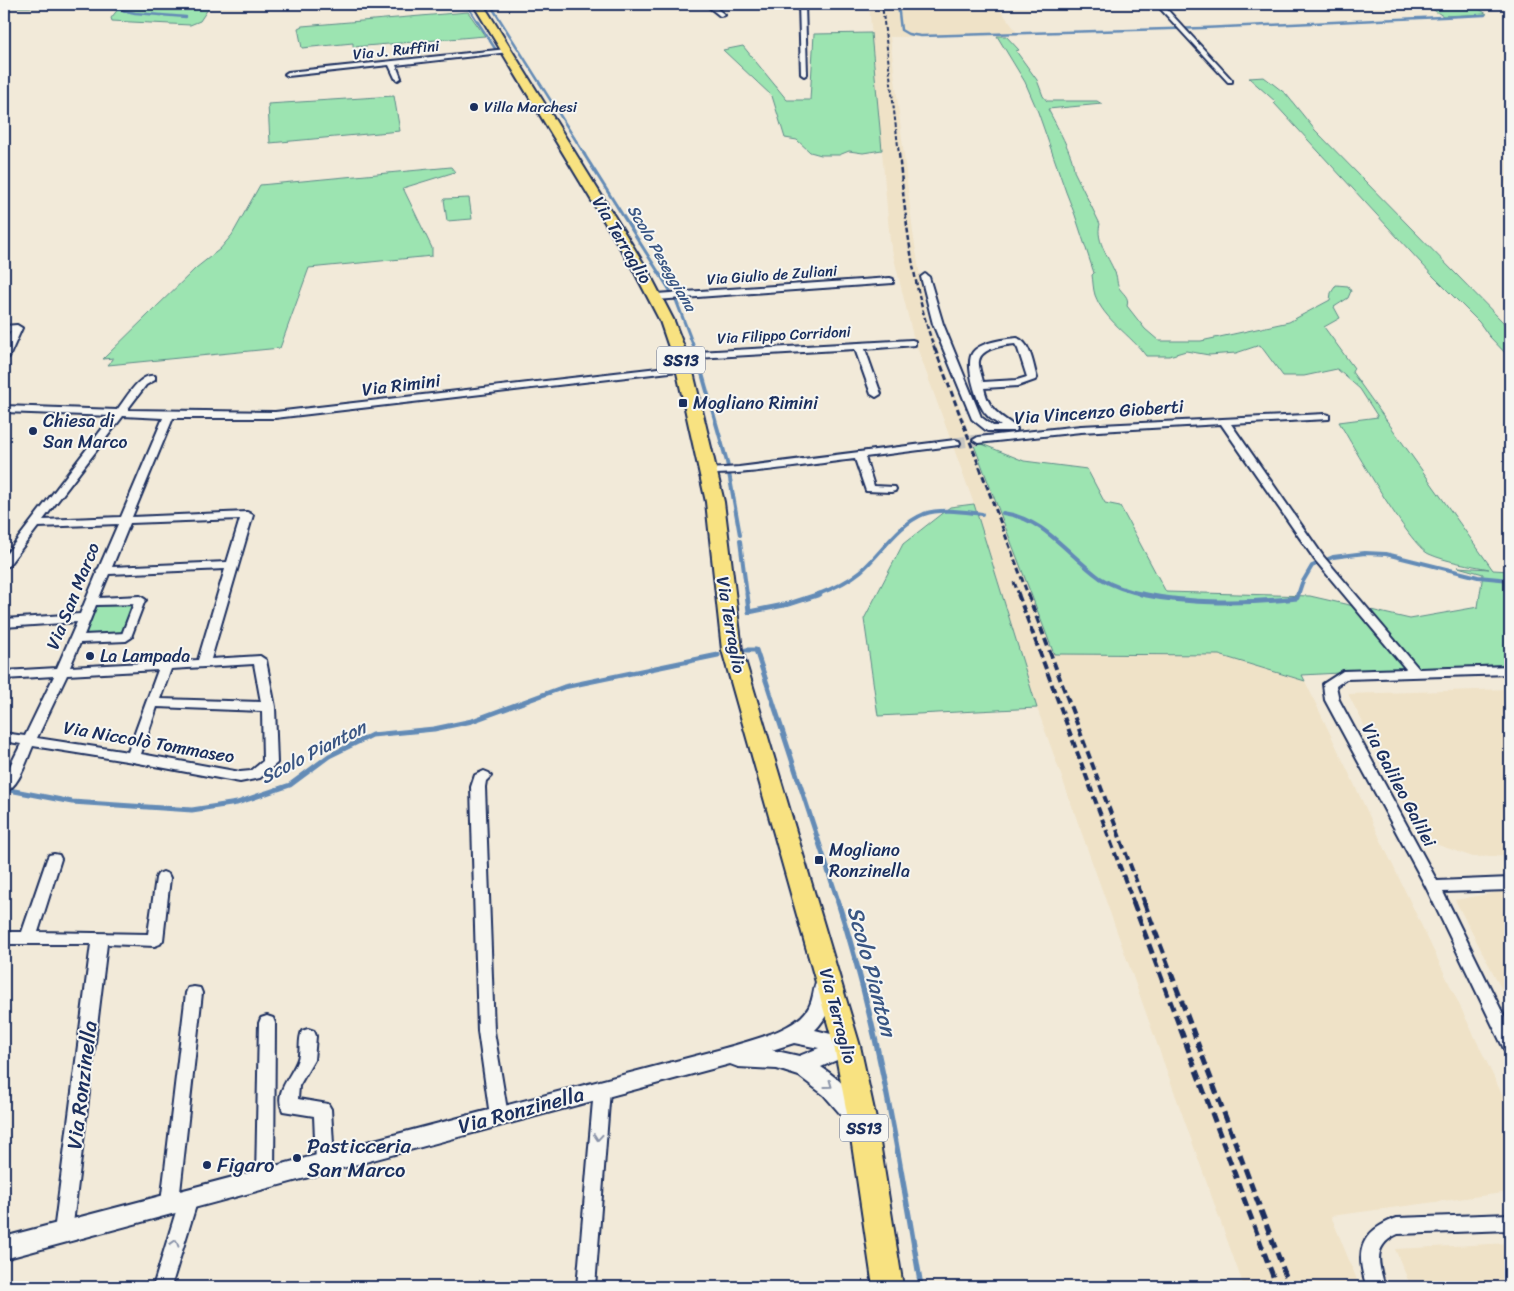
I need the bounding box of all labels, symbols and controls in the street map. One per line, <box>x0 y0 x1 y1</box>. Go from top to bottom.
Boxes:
street label: Via J. Ruffini <box>352 32 441 67</box>
place label: Villa Marchesi <box>484 94 578 120</box>
marker: Villa Marchesi <box>468 101 480 113</box>
street label: Via Terraglio <box>583 190 661 290</box>
water label: Scolo Peseggiana <box>619 199 706 319</box>
street label: Via Giulio de Zuliani <box>706 257 839 293</box>
street label: Via Filippo Corridoni <box>717 318 852 351</box>
road number: SS13 <box>657 346 705 374</box>
street label: Via Rimini <box>360 364 443 406</box>
place label: Mogliano Rimini <box>693 387 819 419</box>
street label: Via Vincenzo Gioberti <box>1013 390 1186 434</box>
marker: Mogliano Rimini <box>677 397 689 409</box>
place label: Chiesa di San Marco <box>43 405 128 458</box>
marker: Chiesa di San Marco <box>27 425 39 437</box>
street label: Via San Marco <box>37 538 109 654</box>
street label: Via Terraglio <box>707 574 755 676</box>
place label: La Lampada <box>100 640 190 672</box>
marker: La Lampada <box>84 650 96 662</box>
water label: Scolo Pianton <box>254 710 374 793</box>
street label: Via Niccolò Tommaseo <box>61 711 237 773</box>
street label: Via Galileo Galilei <box>1353 717 1446 854</box>
place label: Mogliano Ronzinella <box>829 834 910 887</box>
marker: Mogliano Ronzinella <box>813 854 825 866</box>
water label: Scolo Pianton <box>836 901 909 1043</box>
street label: Via Terraglio <box>810 965 866 1067</box>
street label: Via Ronzinella <box>55 1018 109 1151</box>
street label: Via Ronzinella <box>454 1075 589 1145</box>
one-way arrow <box>823 1079 833 1088</box>
road number: SS13 <box>840 1114 888 1142</box>
place label: Pasticceria San Marco <box>307 1127 411 1189</box>
one-way arrow <box>593 1133 604 1141</box>
place label: Figaro <box>217 1146 274 1184</box>
marker: Pasticceria San Marco <box>291 1152 303 1164</box>
marker: Figaro <box>201 1159 213 1171</box>
one-way arrow <box>170 1239 180 1247</box>

